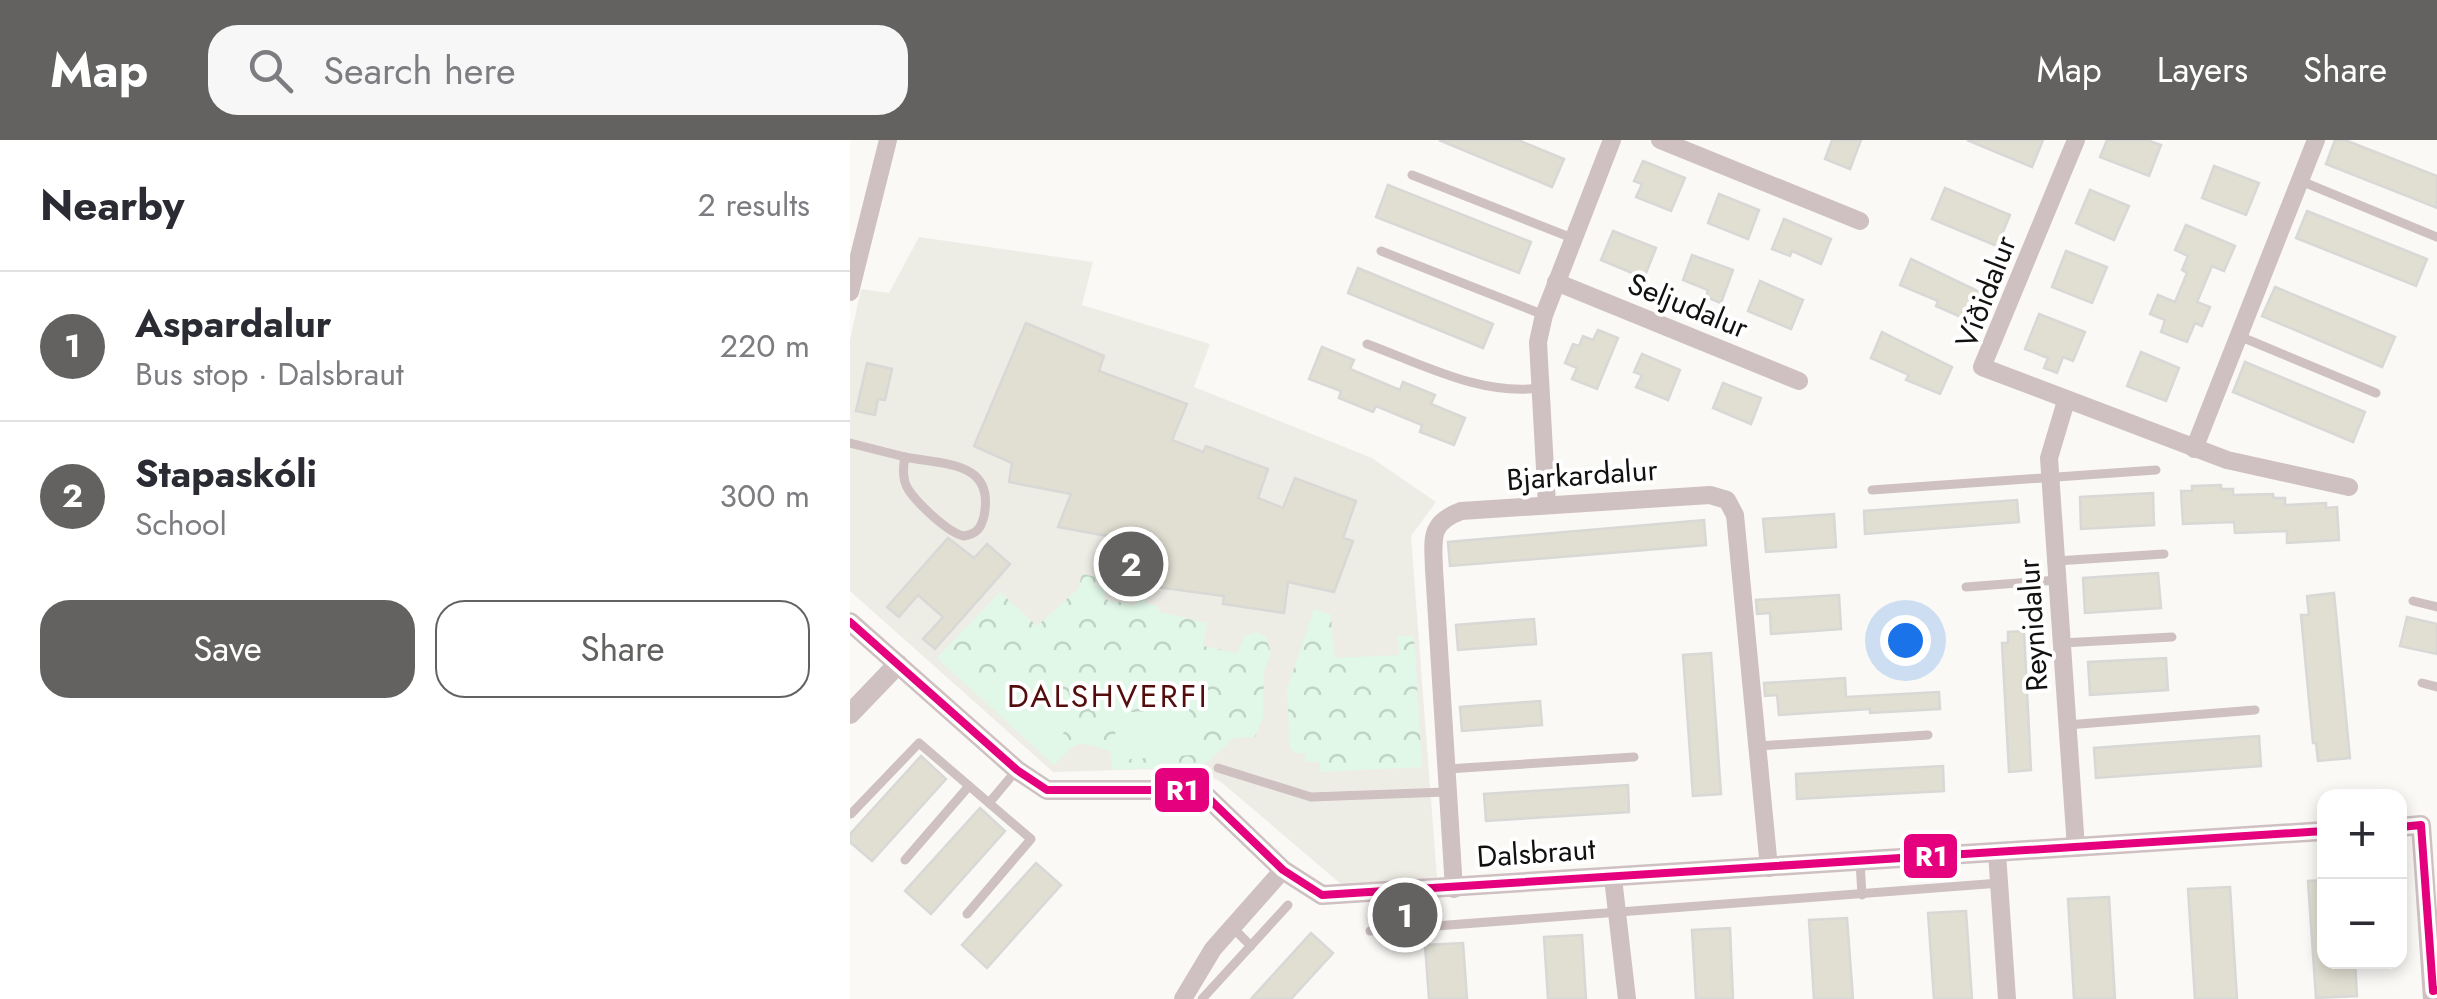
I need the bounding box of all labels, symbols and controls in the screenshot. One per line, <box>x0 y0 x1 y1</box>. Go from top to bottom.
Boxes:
search box <box>208 25 908 115</box>
text: Map <box>50 36 148 105</box>
icon: search <box>243 43 298 98</box>
text: Search here <box>323 43 515 98</box>
text: Map <box>2037 45 2102 95</box>
text: Layers <box>2157 45 2248 95</box>
text: Share <box>2303 45 2387 95</box>
text: Nearby <box>40 175 184 236</box>
text: 2 results <box>698 182 810 228</box>
street label: Víðidalur <box>1944 229 2027 354</box>
street label: Seljudalur <box>1621 262 1756 349</box>
text: Aspardalur <box>135 296 331 351</box>
text: 1 <box>64 323 81 369</box>
text: 220 m <box>720 323 810 369</box>
text: Bus stop · Dalsbraut <box>135 351 404 397</box>
text: Stapaskóli <box>135 446 317 501</box>
street label: Bjarkardalur <box>1505 448 1660 501</box>
text: 2 <box>62 473 83 519</box>
text: 300 m <box>720 473 810 519</box>
text: School <box>135 501 227 547</box>
pin: 2 <box>1098 526 1164 602</box>
street label: Reynidalur <box>2006 556 2059 693</box>
button: Save <box>40 600 415 698</box>
button: Share <box>435 600 810 698</box>
your location <box>1880 615 1931 666</box>
district label: DALSHVERFI <box>1007 673 1209 719</box>
line badge: R1 <box>1153 766 1211 814</box>
text: R1 <box>1166 770 1198 811</box>
map controls <box>2317 789 2407 969</box>
button: + <box>2317 789 2407 879</box>
street label: Dalsbraut <box>1475 827 1597 878</box>
line badge: R1 <box>1902 832 1959 880</box>
text: R1 <box>1915 836 1947 877</box>
pin: 1 <box>1372 878 1438 952</box>
button: − <box>2317 879 2407 969</box>

